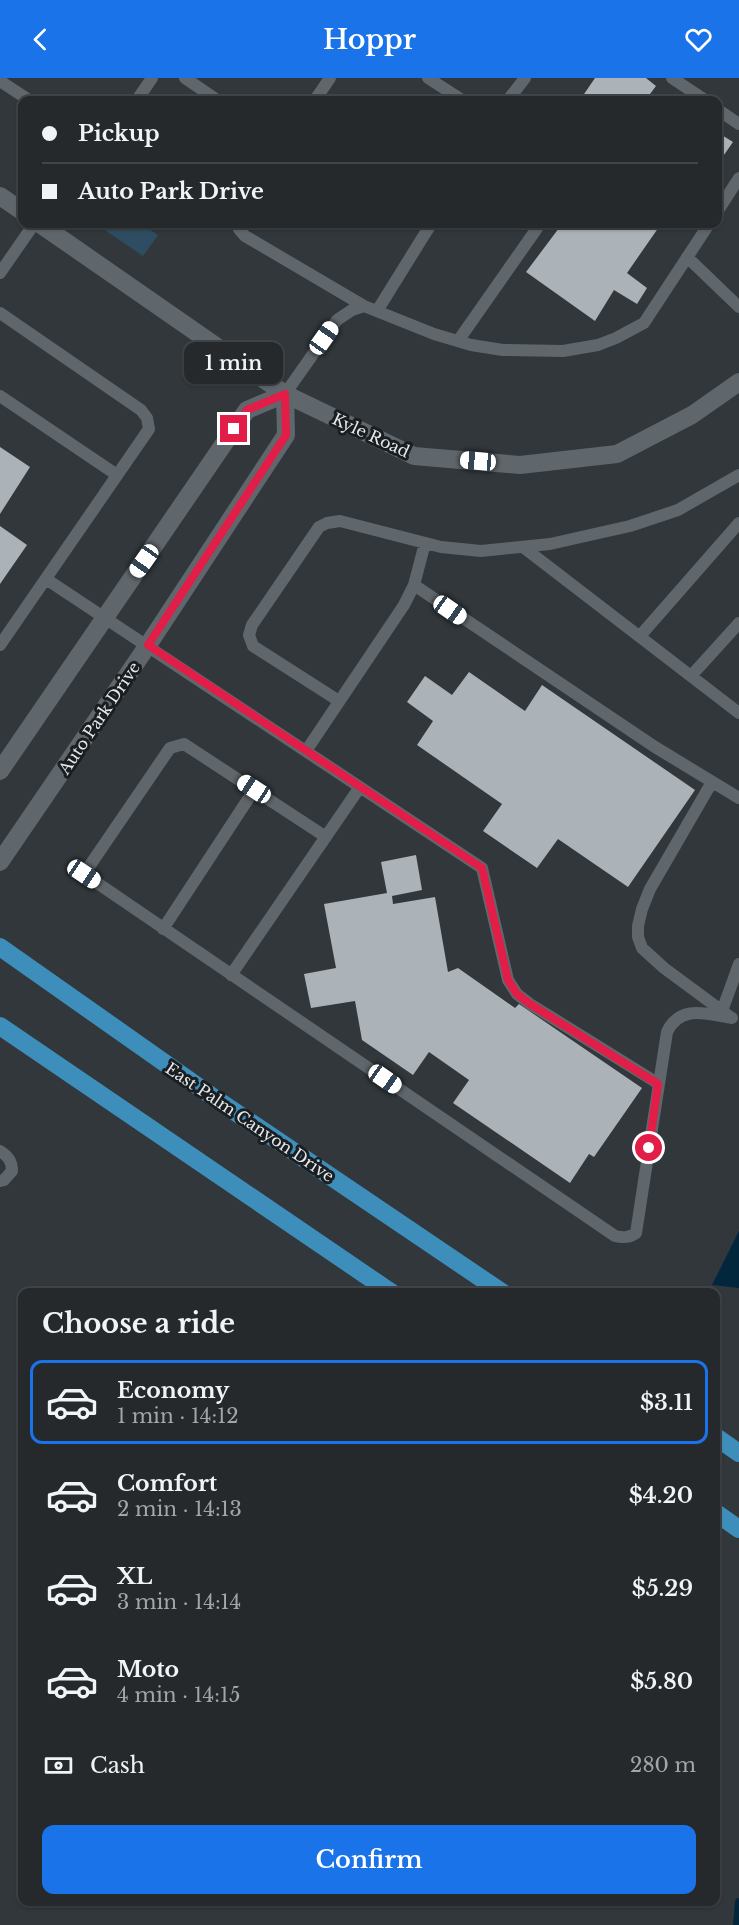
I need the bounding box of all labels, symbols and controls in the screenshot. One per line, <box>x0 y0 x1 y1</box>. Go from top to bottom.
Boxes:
icon: back <box>24 23 57 56</box>
text: Hoppr <box>323 23 416 56</box>
icon: heart <box>682 23 715 56</box>
text: Pickup <box>78 120 160 147</box>
text: Auto Park Drive <box>78 178 264 205</box>
car <box>306 318 342 358</box>
callout: 1 min <box>184 342 284 384</box>
text: 1 min <box>205 351 262 375</box>
street label: Kyle Road <box>329 408 413 462</box>
route end <box>220 415 247 442</box>
car <box>459 450 497 472</box>
car <box>126 541 162 581</box>
car <box>430 592 470 628</box>
street label: Auto Park Drive <box>53 658 144 779</box>
car <box>234 772 274 806</box>
car <box>64 856 104 892</box>
street label: East Palm Canyon Drive <box>162 1058 338 1186</box>
car <box>365 1061 405 1097</box>
route start <box>635 1134 662 1161</box>
text: Choose a ride <box>42 1307 235 1340</box>
icon: car <box>45 1375 99 1429</box>
text: Economy <box>117 1377 229 1404</box>
text: $3.11 <box>640 1389 693 1416</box>
text: 1 min · 14:12 <box>117 1404 238 1428</box>
icon: car <box>45 1468 99 1522</box>
text: Comfort <box>117 1470 217 1497</box>
text: $4.20 <box>629 1482 693 1509</box>
text: 2 min · 14:13 <box>117 1497 242 1521</box>
icon: car <box>45 1561 99 1615</box>
text: XL <box>117 1563 152 1590</box>
text: $5.29 <box>632 1575 693 1602</box>
text: 3 min · 14:14 <box>117 1590 241 1614</box>
icon: car <box>45 1654 99 1708</box>
text: Moto <box>117 1656 179 1683</box>
text: $5.80 <box>630 1668 693 1695</box>
text: 4 min · 14:15 <box>117 1683 240 1707</box>
icon: cash <box>42 1749 75 1782</box>
text: Cash <box>90 1752 145 1779</box>
text: 280 m <box>630 1753 696 1777</box>
button: Confirm <box>42 1825 696 1894</box>

